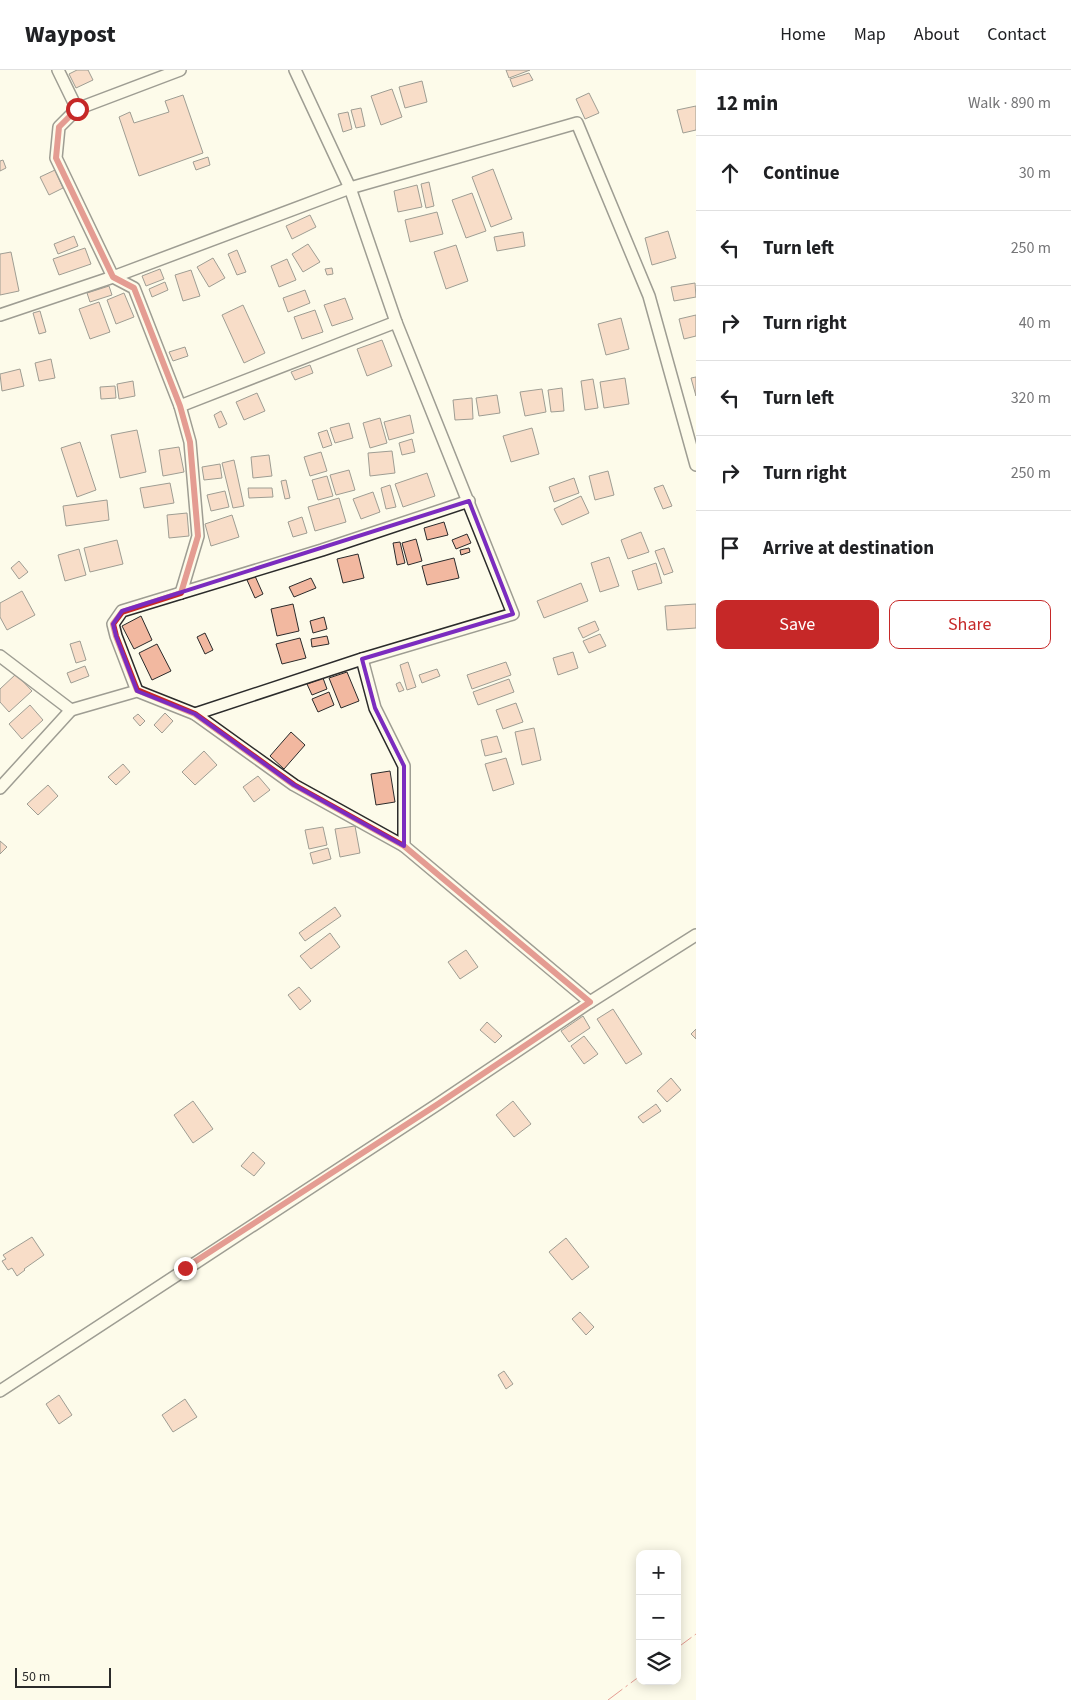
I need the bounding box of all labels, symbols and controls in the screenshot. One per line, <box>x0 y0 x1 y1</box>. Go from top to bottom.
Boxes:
text: Waypost <box>25 17 116 52</box>
text: Home <box>780 22 826 47</box>
text: Map <box>854 22 886 47</box>
text: About <box>914 22 959 47</box>
text: Contact <box>987 22 1046 47</box>
text: 12 min <box>716 88 778 118</box>
text: Walk · 890 m <box>968 92 1051 114</box>
route start <box>66 98 89 121</box>
icon: ahead <box>716 159 744 187</box>
text: Continue <box>763 160 840 187</box>
text: 30 m <box>1019 162 1051 184</box>
icon: left <box>716 234 744 262</box>
text: Turn left <box>763 235 834 262</box>
text: 250 m <box>1011 237 1051 259</box>
icon: right <box>716 309 744 337</box>
text: Turn right <box>763 310 847 337</box>
text: 40 m <box>1019 312 1051 334</box>
icon: left <box>716 384 744 412</box>
text: Turn left <box>763 385 834 412</box>
text: 320 m <box>1011 387 1051 409</box>
icon: right <box>716 459 744 487</box>
text: Turn right <box>763 460 847 487</box>
text: 250 m <box>1011 462 1051 484</box>
icon: arrive <box>716 534 744 562</box>
text: Arrive at destination <box>763 535 934 562</box>
button: Save <box>716 600 879 649</box>
button: Share <box>889 600 1051 649</box>
route end <box>174 1257 197 1280</box>
map controls <box>636 1550 681 1685</box>
button: + <box>636 1550 681 1595</box>
button: − <box>636 1595 681 1640</box>
button: layers <box>636 1640 681 1685</box>
scale bar <box>15 1665 111 1688</box>
text: 50 m <box>22 1667 50 1687</box>

